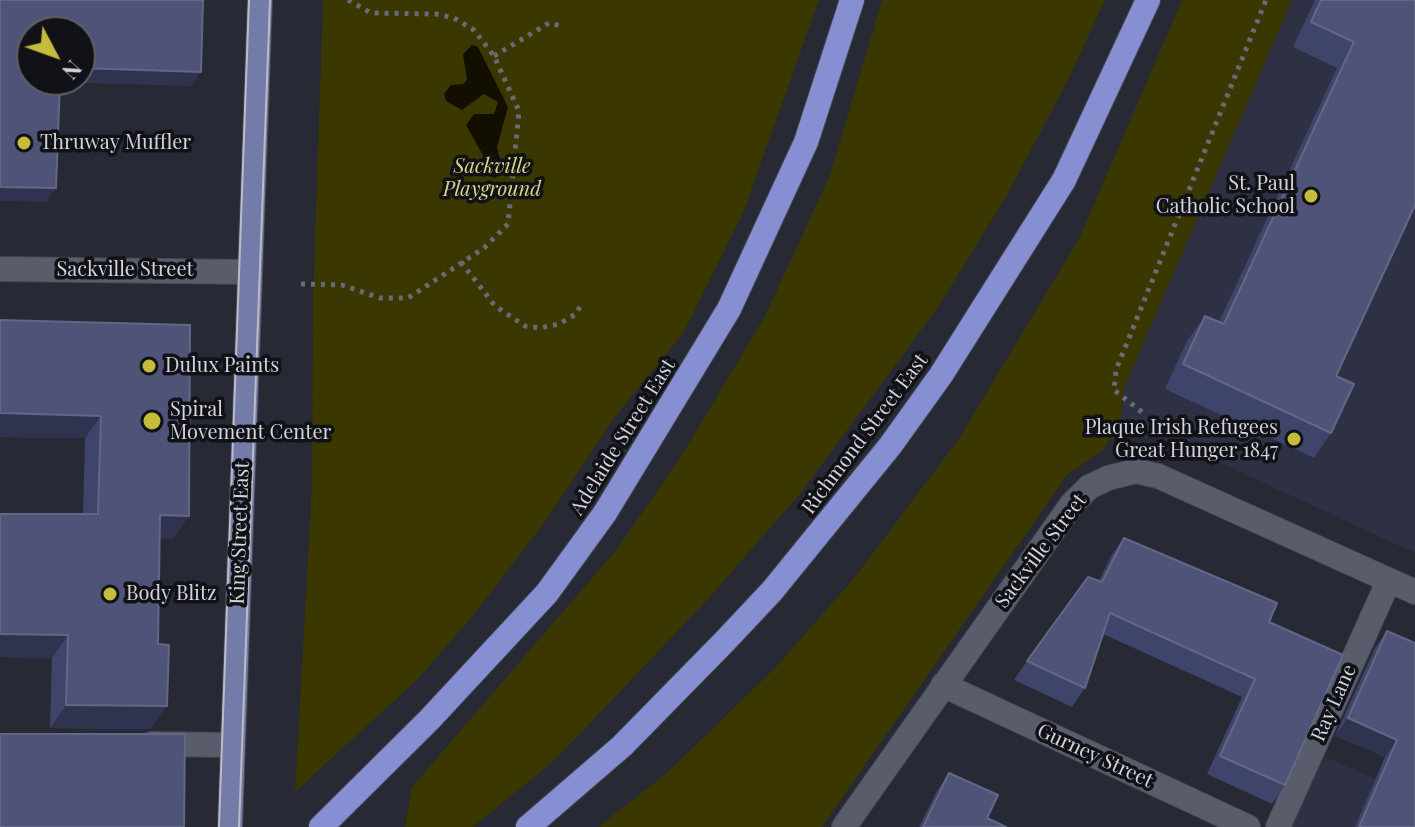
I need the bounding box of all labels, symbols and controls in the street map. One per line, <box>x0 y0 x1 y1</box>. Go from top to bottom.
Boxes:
north arrow <box>16 16 96 96</box>
text: N <box>56 55 89 86</box>
place label: Thruway Muffler <box>40 131 191 155</box>
marker: Thruway Muffler <box>15 134 33 152</box>
park label: Sackville Playground <box>443 155 541 202</box>
place label: St. Paul Catholic School <box>1156 172 1295 219</box>
marker: St. Paul Catholic School <box>1302 187 1320 205</box>
street label: Sackville Street <box>56 258 194 282</box>
street label: Richmond Street East <box>797 349 933 519</box>
place label: Dulux Paints <box>165 354 279 378</box>
street label: Adelaide Street East <box>565 355 681 519</box>
marker: Dulux Paints <box>140 357 158 375</box>
place label: Spiral Movement Center <box>170 398 331 445</box>
marker: Spiral Movement Center <box>141 410 163 432</box>
place label: Plaque Irish Refugees Great Hunger 1847 <box>1085 416 1278 463</box>
marker: Plaque Irish Refugees Great Hunger 1847 <box>1285 430 1303 448</box>
street label: King Street East <box>226 461 254 605</box>
street label: Sackville Street <box>990 489 1092 613</box>
place label: Body Blitz <box>126 582 217 606</box>
marker: Body Blitz <box>101 585 119 603</box>
street label: Ray Lane <box>1306 661 1362 745</box>
street label: Gurney Street <box>1033 719 1157 793</box>

